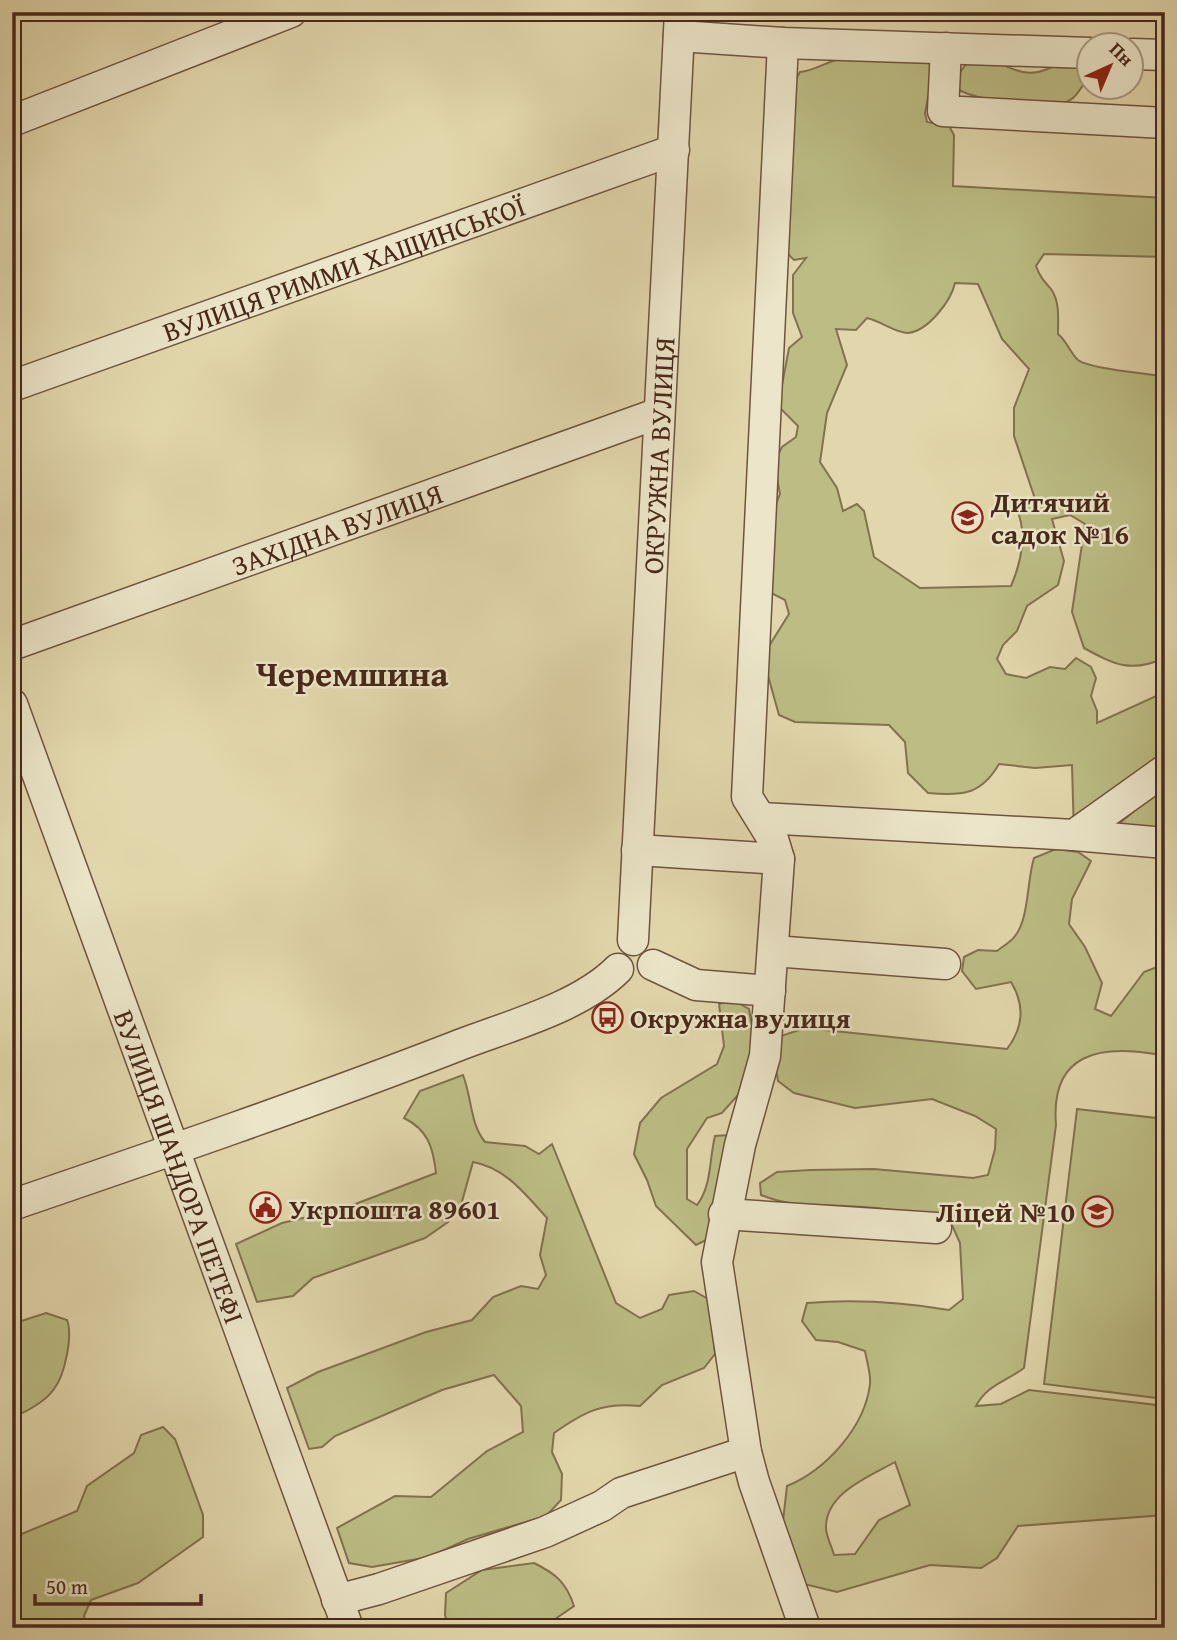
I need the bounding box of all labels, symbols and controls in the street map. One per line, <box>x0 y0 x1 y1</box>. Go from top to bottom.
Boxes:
north arrow <box>1076 32 1146 102</box>
text: Пн <box>1103 35 1141 73</box>
street label: ВУЛИЦЯ РИММИ ХАЩИНСЬКОЇ <box>157 184 531 351</box>
street label: ОКРУЖНА ВУЛИЦЯ <box>631 336 684 575</box>
street label: ЗАХІДНА ВУЛИЦЯ <box>226 472 448 585</box>
place label: Дитячий садок №16 <box>990 481 1129 554</box>
school or university icon: Дитячий садок №16 <box>951 500 985 534</box>
district label: Черемшина <box>256 648 448 699</box>
place label: Окружна вулиця <box>630 997 851 1038</box>
bus stop icon: Окружна вулиця <box>590 1000 624 1034</box>
street label: ВУЛИЦЯ ШАНДОРА ПЕТЕФІ <box>104 1004 256 1329</box>
place label: Укрпошта 89601 <box>289 1188 501 1229</box>
public building icon: Укрпошта 89601 <box>249 1191 283 1225</box>
place label: Ліцей №10 <box>936 1191 1075 1232</box>
school or university icon: Ліцей №10 <box>1081 1194 1115 1228</box>
scale bar <box>35 1563 201 1607</box>
text: 50 m <box>46 1571 88 1602</box>

